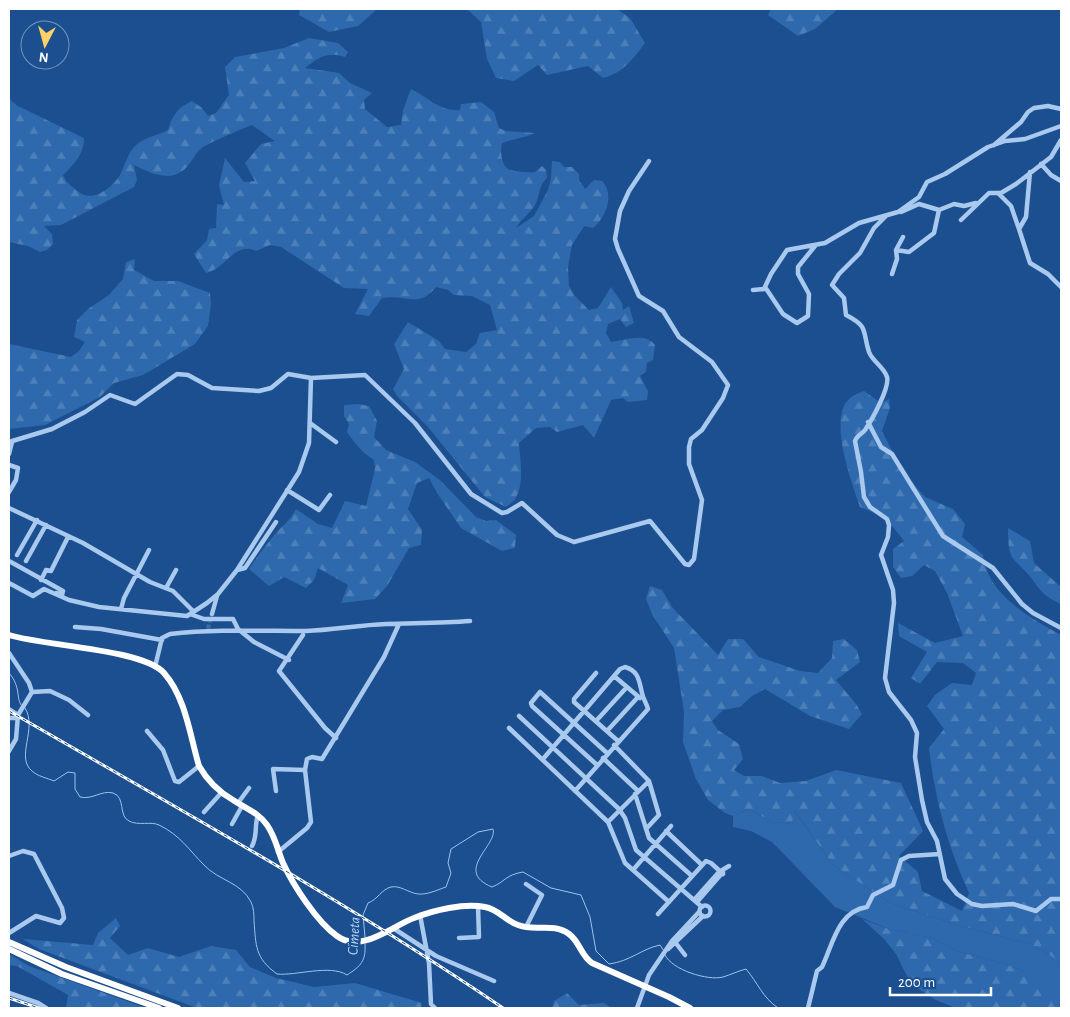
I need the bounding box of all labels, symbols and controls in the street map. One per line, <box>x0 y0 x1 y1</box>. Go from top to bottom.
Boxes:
north arrow <box>20 20 70 70</box>
text: N <box>38 49 49 64</box>
water label: Cimeta <box>345 916 363 956</box>
scale bar <box>890 964 991 996</box>
text: 200 m <box>898 975 935 990</box>

